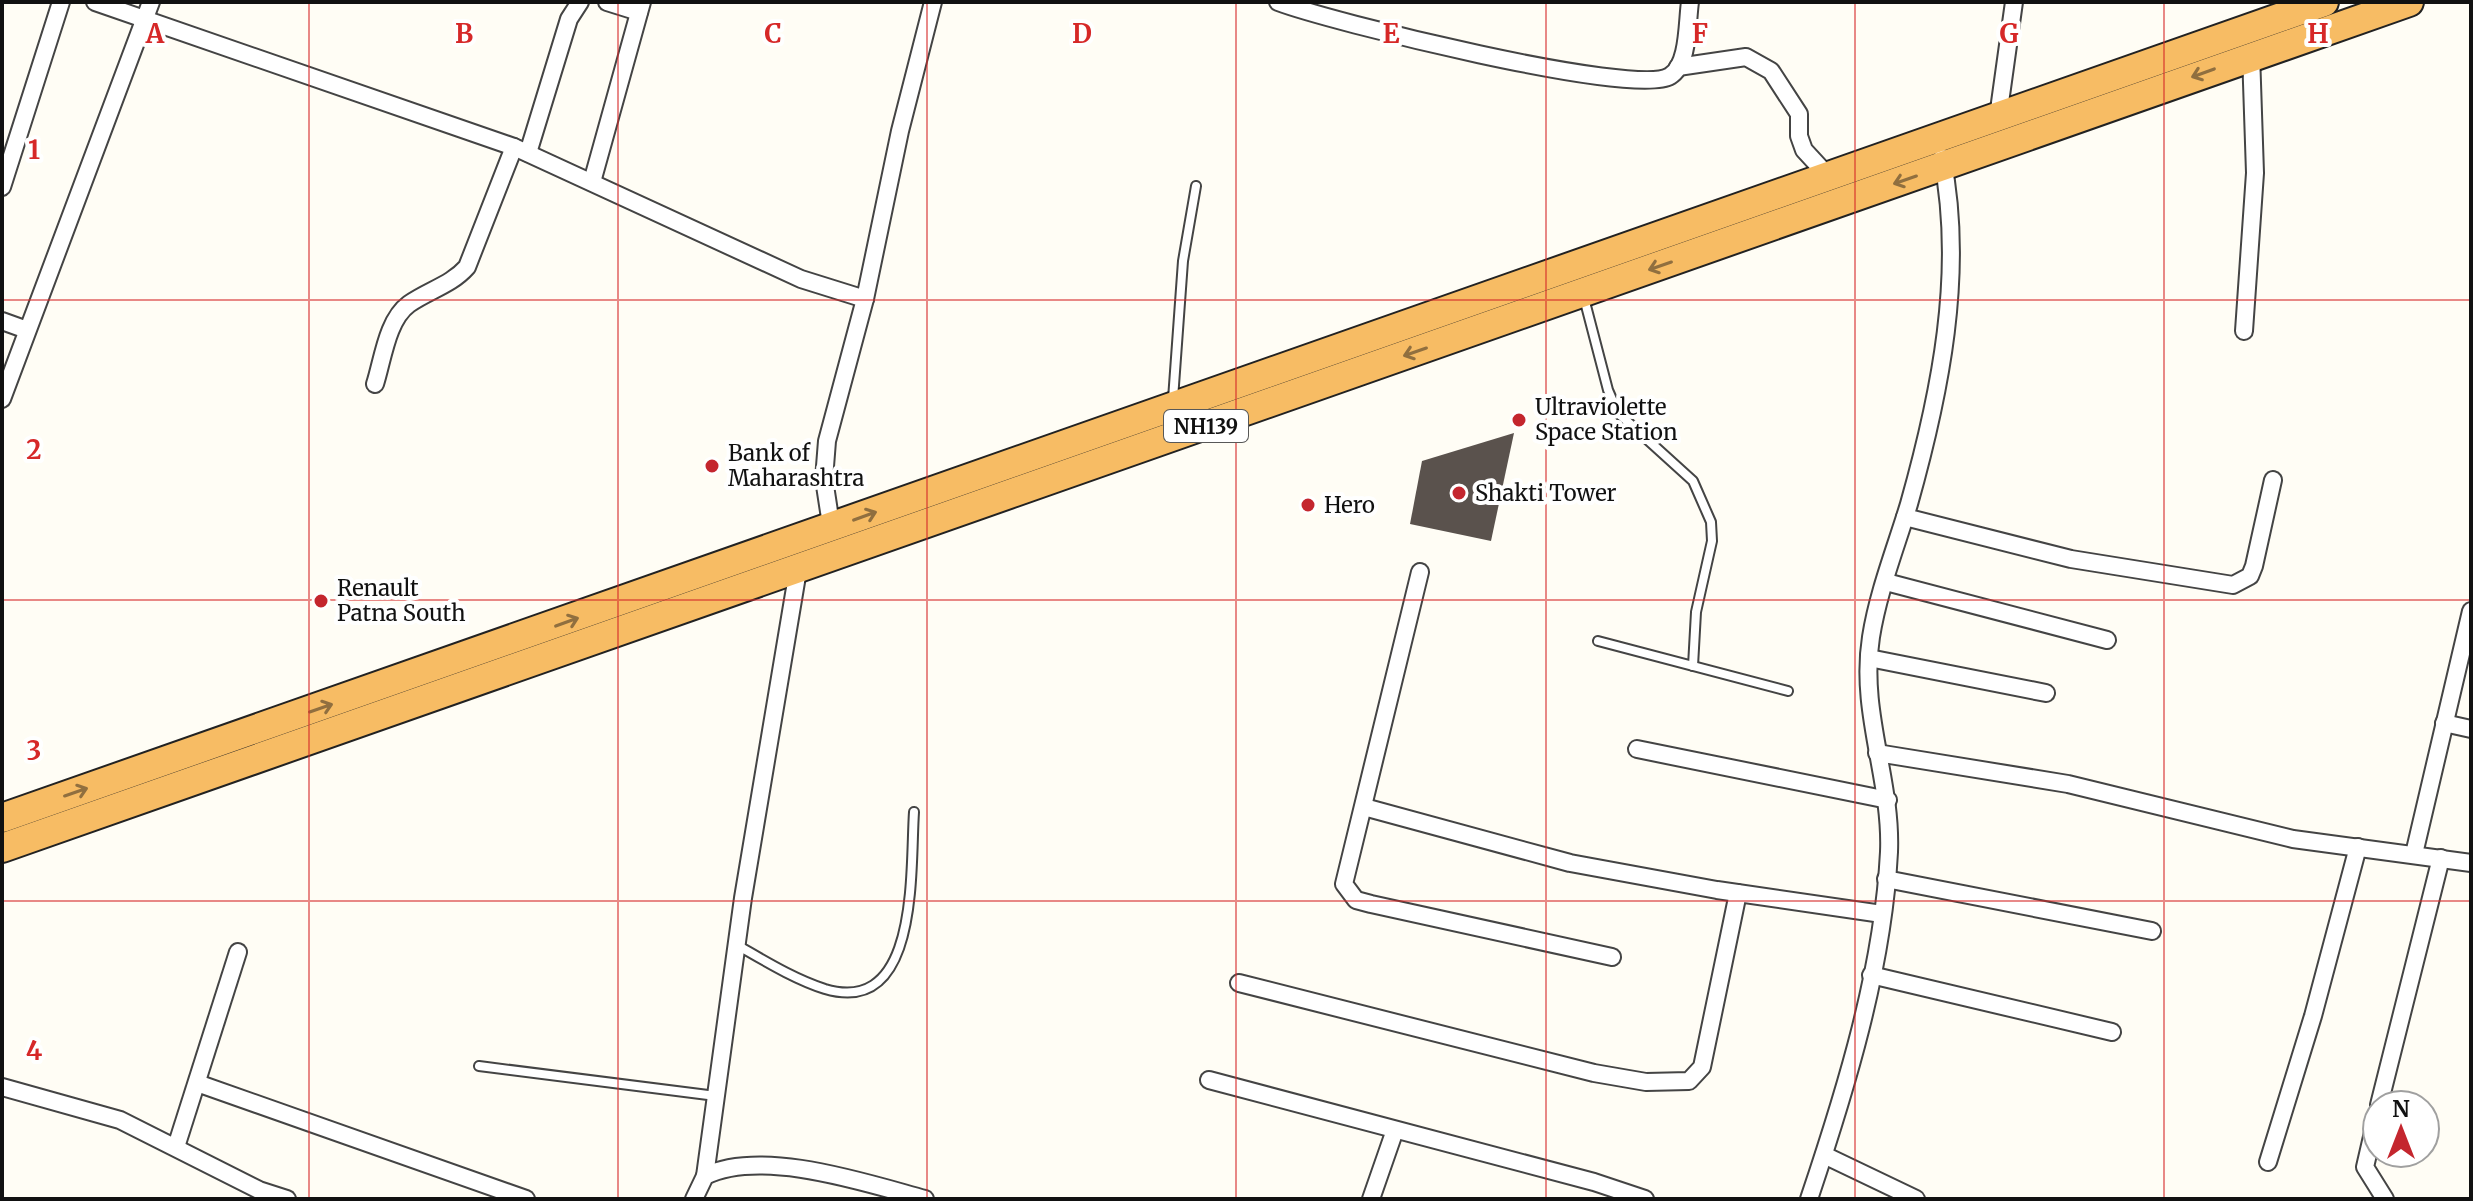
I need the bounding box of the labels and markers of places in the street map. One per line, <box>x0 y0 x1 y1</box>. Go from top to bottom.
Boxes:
place label: Ultraviolette Space Station <box>1535 393 1678 446</box>
marker: Ultraviolette Space Station <box>1510 411 1528 429</box>
place label: Bank of Maharashtra <box>728 439 864 492</box>
marker: Bank of Maharashtra <box>703 457 721 475</box>
place label: Shakti Tower <box>1475 479 1617 507</box>
marker: Shakti Tower <box>1450 484 1468 502</box>
place label: Hero <box>1324 491 1375 519</box>
marker: Hero <box>1299 496 1317 514</box>
place label: Renault Patna South <box>337 574 466 627</box>
marker: Renault Patna South <box>312 592 330 610</box>

